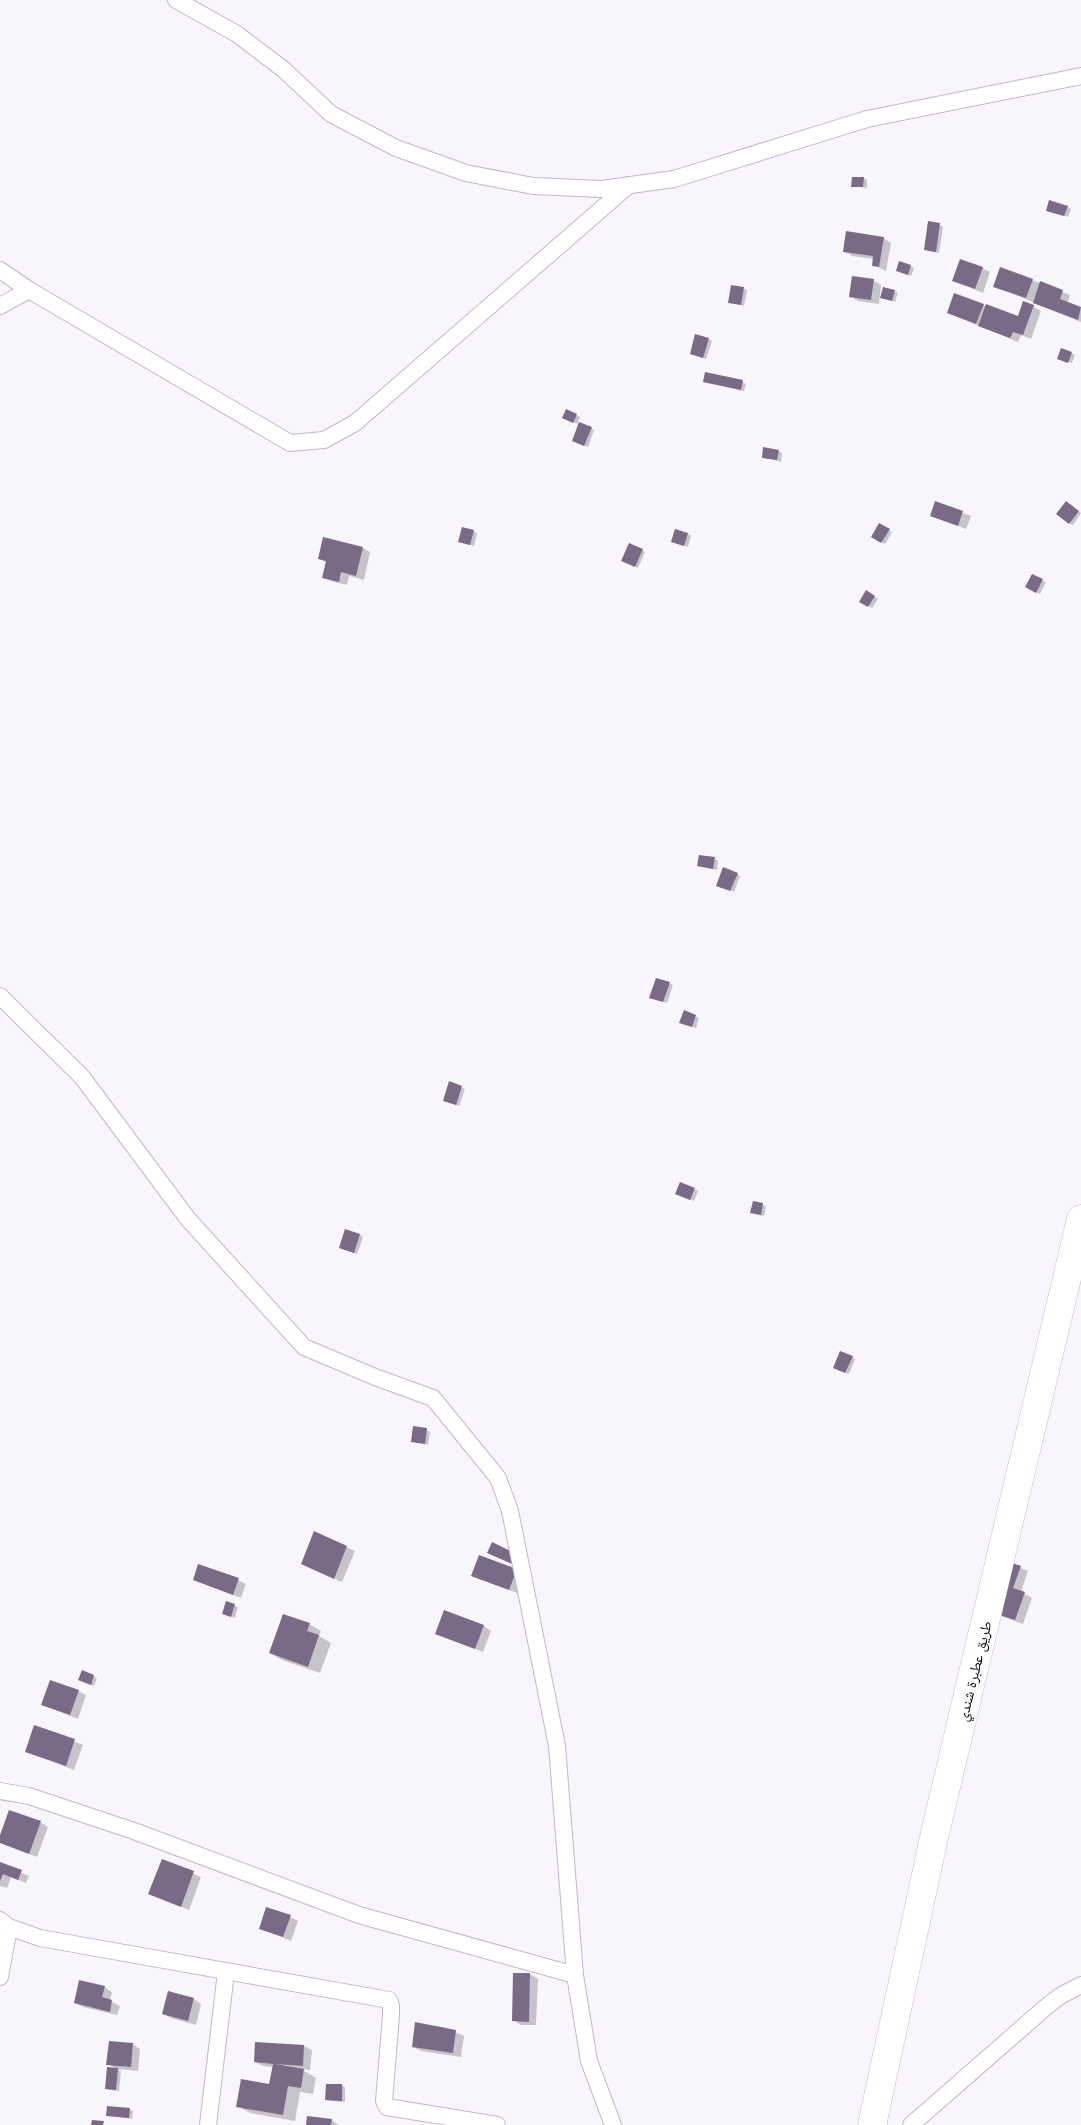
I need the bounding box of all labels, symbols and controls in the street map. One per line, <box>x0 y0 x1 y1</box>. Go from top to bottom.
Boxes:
street label: طريق عطبرة شندي <box>952 1619 998 1724</box>

